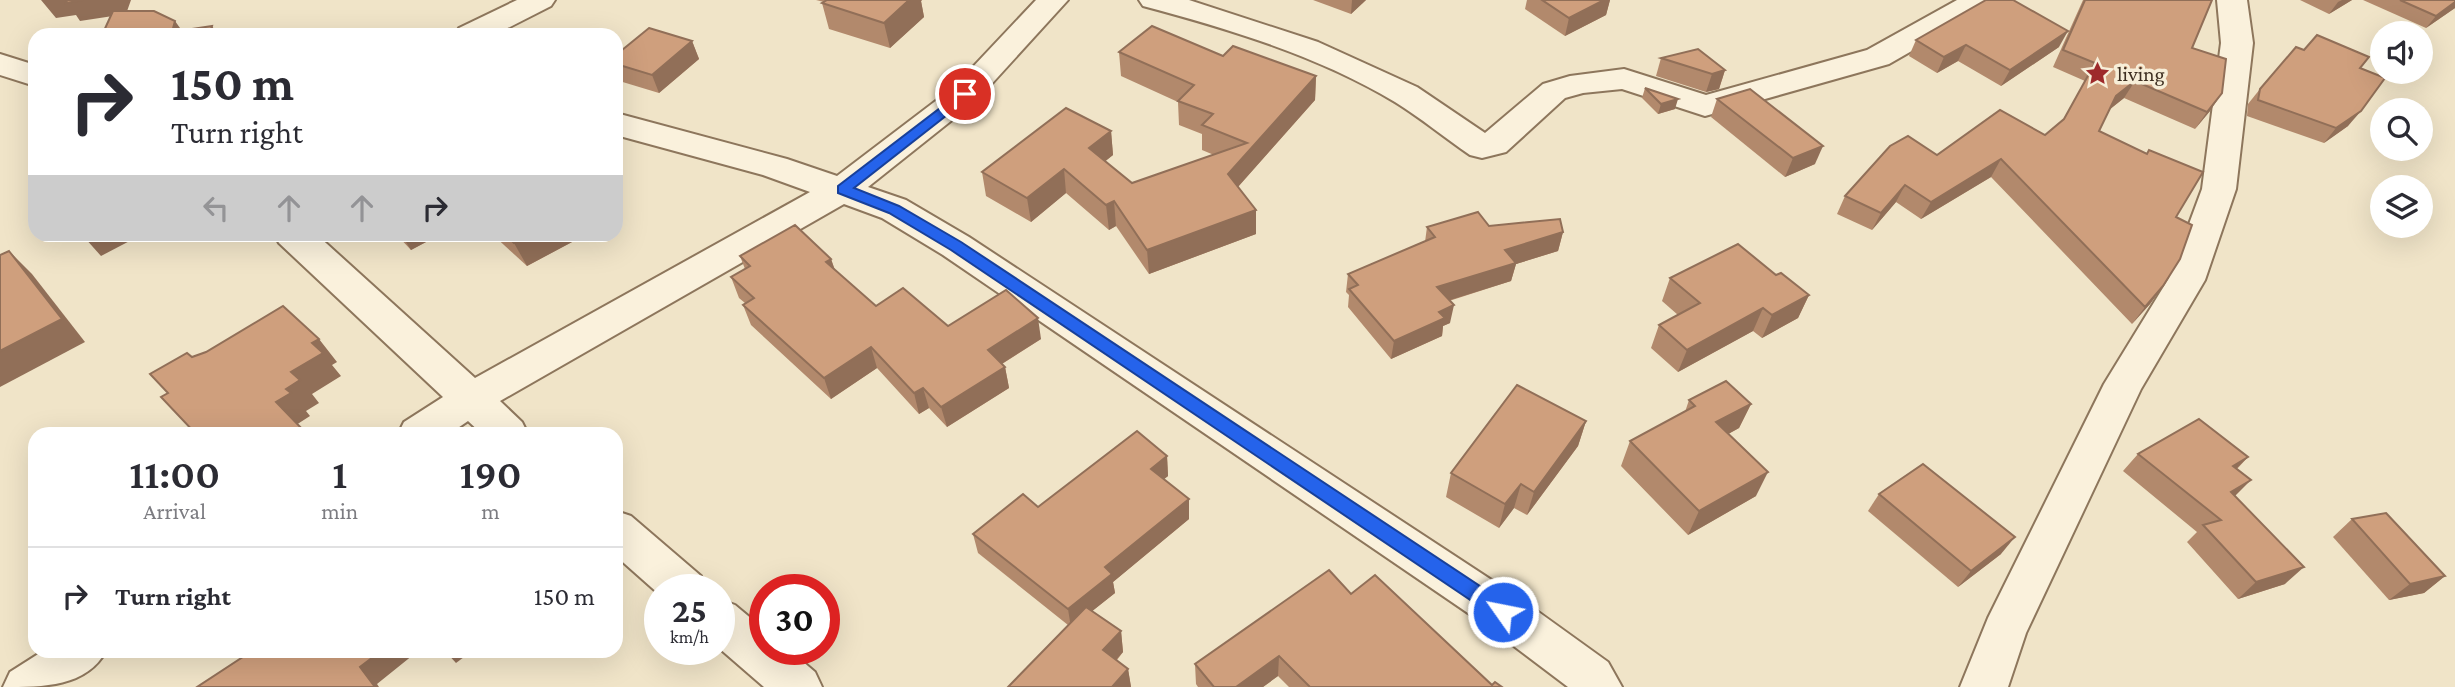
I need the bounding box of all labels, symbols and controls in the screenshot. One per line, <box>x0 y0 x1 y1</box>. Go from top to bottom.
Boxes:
map controls <box>2370 21 2433 238</box>
button: sound <box>2370 21 2433 84</box>
icon: right <box>56 56 147 147</box>
text: 150 m <box>171 56 294 111</box>
place icon: living <box>2083 60 2111 88</box>
place label: living <box>2117 62 2165 86</box>
pin <box>935 64 995 124</box>
icon: arrive <box>946 75 984 113</box>
button: search <box>2370 98 2433 161</box>
text: Turn right <box>171 114 303 150</box>
button: layers <box>2370 175 2433 238</box>
icon: left <box>197 189 235 227</box>
icon: ahead <box>270 189 308 227</box>
icon: ahead <box>343 189 381 227</box>
icon: right <box>416 189 454 227</box>
text: 11:00 <box>129 450 220 497</box>
text: 1 <box>332 450 347 497</box>
text: 190 <box>460 450 522 497</box>
text: Arrival <box>143 498 206 524</box>
text: min <box>321 498 358 524</box>
text: m <box>481 498 500 524</box>
speed limit sign: 30 <box>749 574 840 665</box>
position arrow <box>1466 575 1540 649</box>
icon: right <box>56 577 94 615</box>
text: Turn right <box>115 582 231 611</box>
text: 150 m <box>534 582 595 611</box>
text: 25 <box>672 591 707 630</box>
text: km/h <box>670 627 709 647</box>

